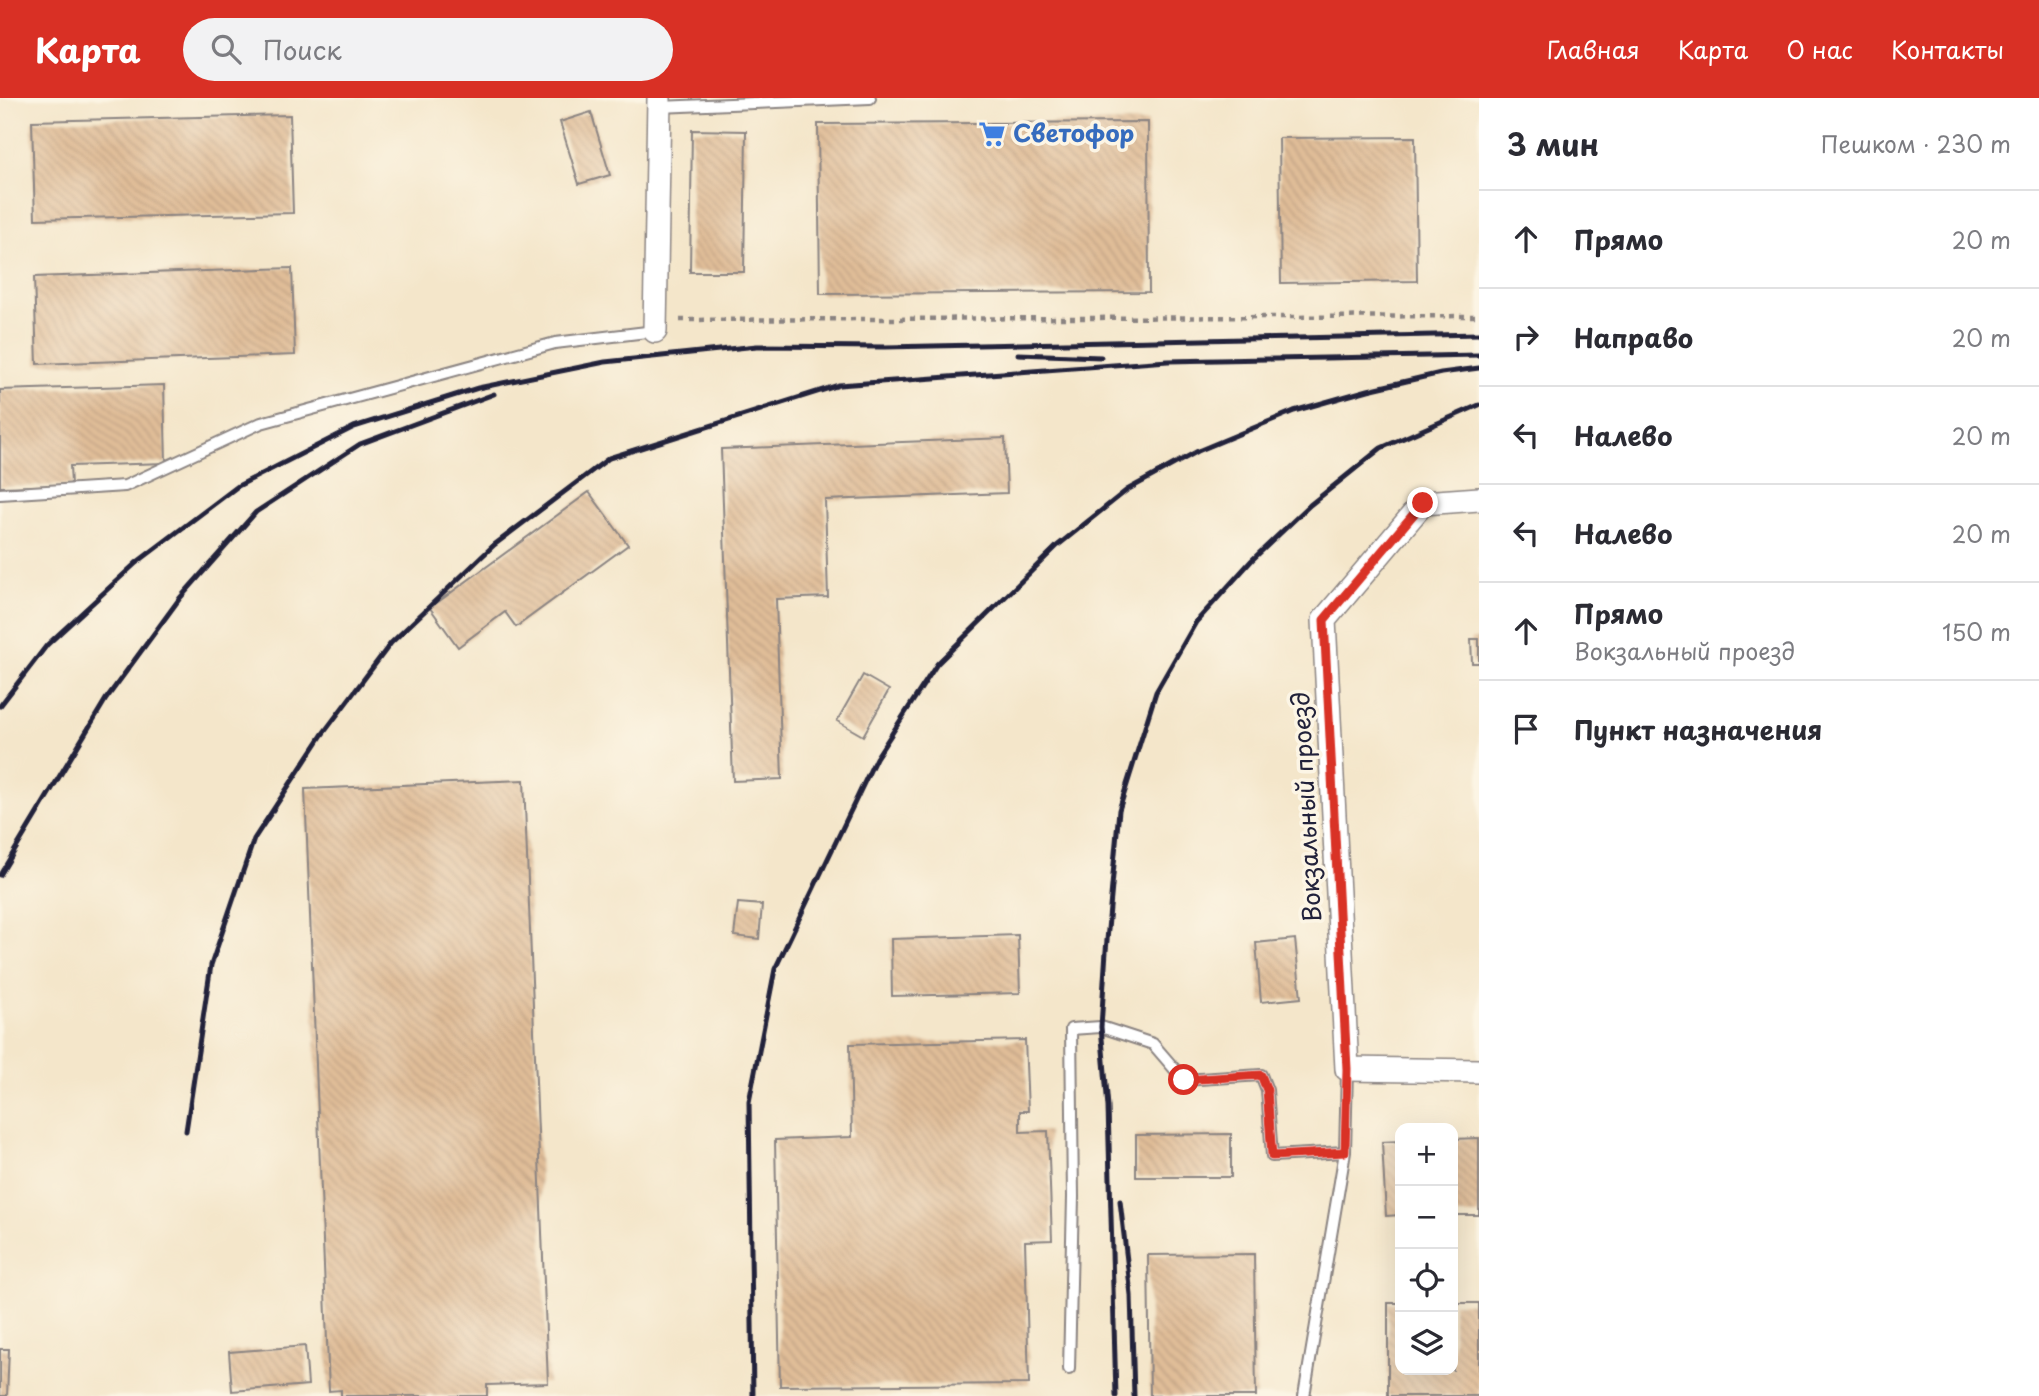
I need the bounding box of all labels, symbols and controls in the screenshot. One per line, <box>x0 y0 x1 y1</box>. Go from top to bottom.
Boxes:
search box <box>183 18 673 81</box>
text: Карта <box>35 24 141 74</box>
icon: search <box>207 30 245 68</box>
text: Поиск <box>263 30 342 69</box>
text: Главная <box>1547 31 1640 67</box>
text: Карта <box>1678 31 1748 67</box>
text: О нас <box>1786 31 1853 67</box>
text: Контакты <box>1891 31 2004 67</box>
place label: Светофор <box>1013 114 1134 150</box>
supermarket icon: Светофор <box>977 119 1007 149</box>
text: 3 мин <box>1507 121 1599 166</box>
text: Пешком · 230 m <box>1821 126 2011 161</box>
icon: ahead <box>1507 220 1545 258</box>
text: Прямо <box>1574 220 1663 259</box>
text: 20 m <box>1952 222 2011 257</box>
icon: right <box>1507 318 1545 356</box>
text: Направо <box>1574 318 1693 357</box>
text: 20 m <box>1952 320 2011 355</box>
icon: left <box>1507 416 1545 454</box>
text: Налево <box>1574 416 1672 455</box>
text: 20 m <box>1952 418 2011 453</box>
route end <box>1407 487 1438 518</box>
icon: left <box>1507 514 1545 552</box>
text: Налево <box>1574 514 1672 553</box>
text: 20 m <box>1952 516 2011 551</box>
text: Прямо <box>1574 594 1663 633</box>
icon: ahead <box>1507 612 1545 650</box>
text: 150 m <box>1942 614 2011 649</box>
text: Вокзальный проезд <box>1574 633 1795 668</box>
street label: Вокзальный проезд <box>1281 691 1329 923</box>
icon: arrive <box>1507 710 1545 748</box>
text: Пункт назначения <box>1574 710 1822 749</box>
route start <box>1168 1064 1199 1095</box>
map controls <box>1395 1123 1458 1375</box>
button: + <box>1395 1123 1458 1186</box>
button: − <box>1395 1186 1458 1249</box>
button: locate <box>1395 1249 1458 1312</box>
button: layers <box>1395 1312 1458 1375</box>

